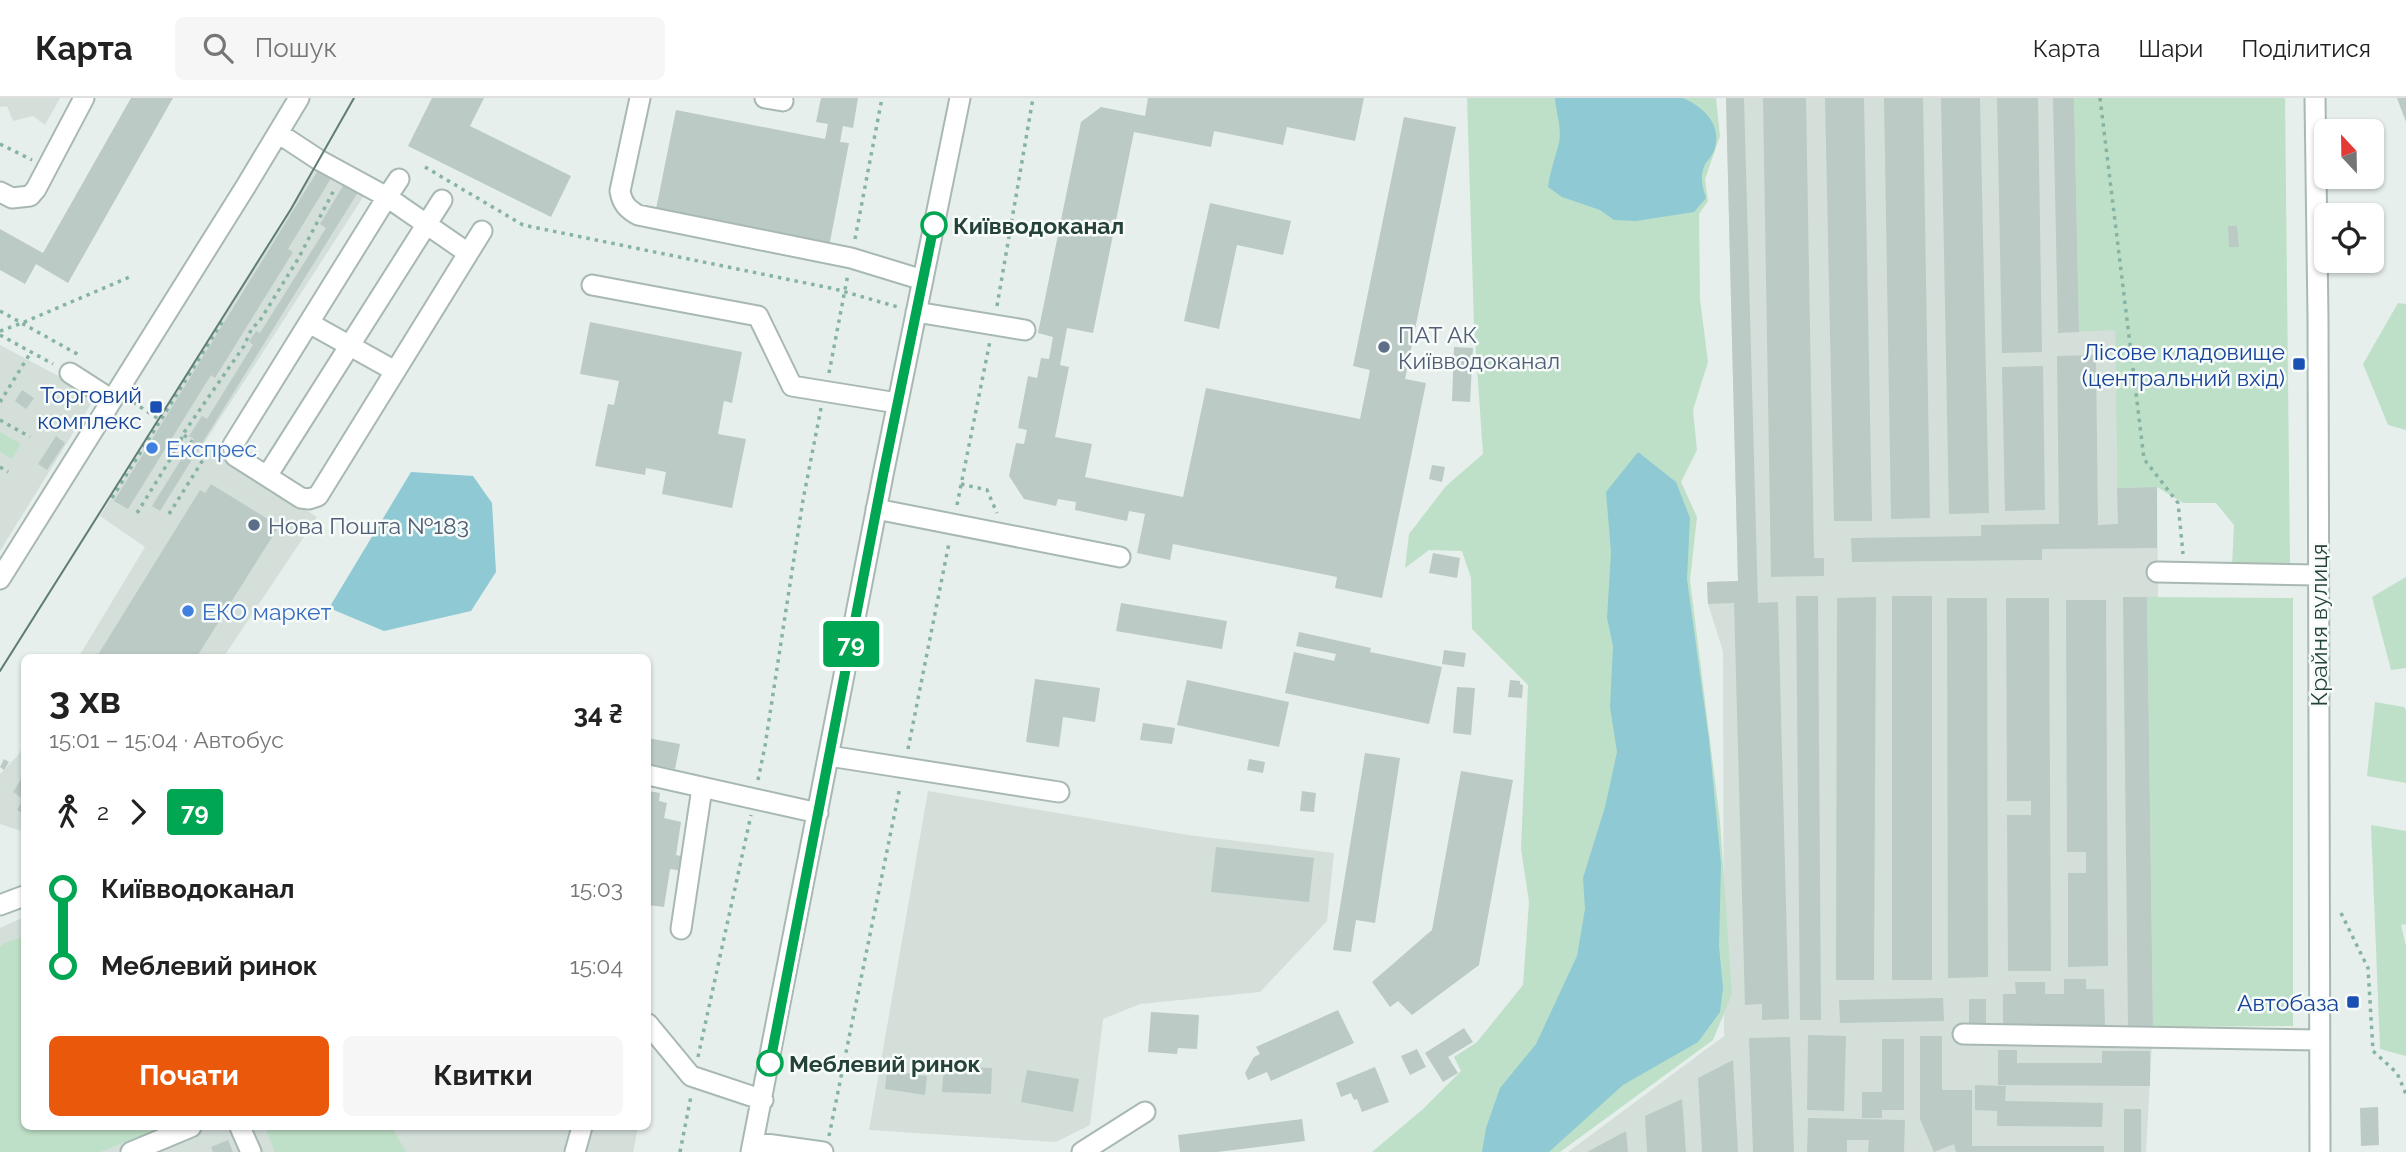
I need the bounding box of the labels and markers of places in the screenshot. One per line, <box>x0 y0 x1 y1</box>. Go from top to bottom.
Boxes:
marker: Київводоканал <box>921 212 947 238</box>
place label: Київводоканал <box>953 212 1124 239</box>
place label: ПАТ АК Київводоканал <box>1398 321 1560 374</box>
place label: Лісове кладовище (центральний вхід) <box>2082 338 2285 391</box>
marker: ПАТ АК Київводоканал <box>1376 339 1392 355</box>
marker: Лісове кладовище (центральний вхід) <box>2291 356 2307 372</box>
place label: Торговий комплекс <box>37 381 142 434</box>
marker: Торговий комплекс <box>148 399 164 415</box>
place label: Експрес <box>166 435 257 462</box>
marker: Експрес <box>144 440 160 456</box>
place label: Нова Пошта №183 <box>268 512 469 539</box>
marker: Нова Пошта №183 <box>246 517 262 533</box>
place label: ЕКО маркет <box>202 598 332 625</box>
marker: ЕКО маркет <box>180 603 196 619</box>
place label: Автобаза <box>2237 989 2339 1016</box>
marker: Автобаза <box>2345 994 2361 1010</box>
marker: Меблевий ринок <box>757 1050 783 1076</box>
place label: Меблевий ринок <box>789 1050 981 1077</box>

